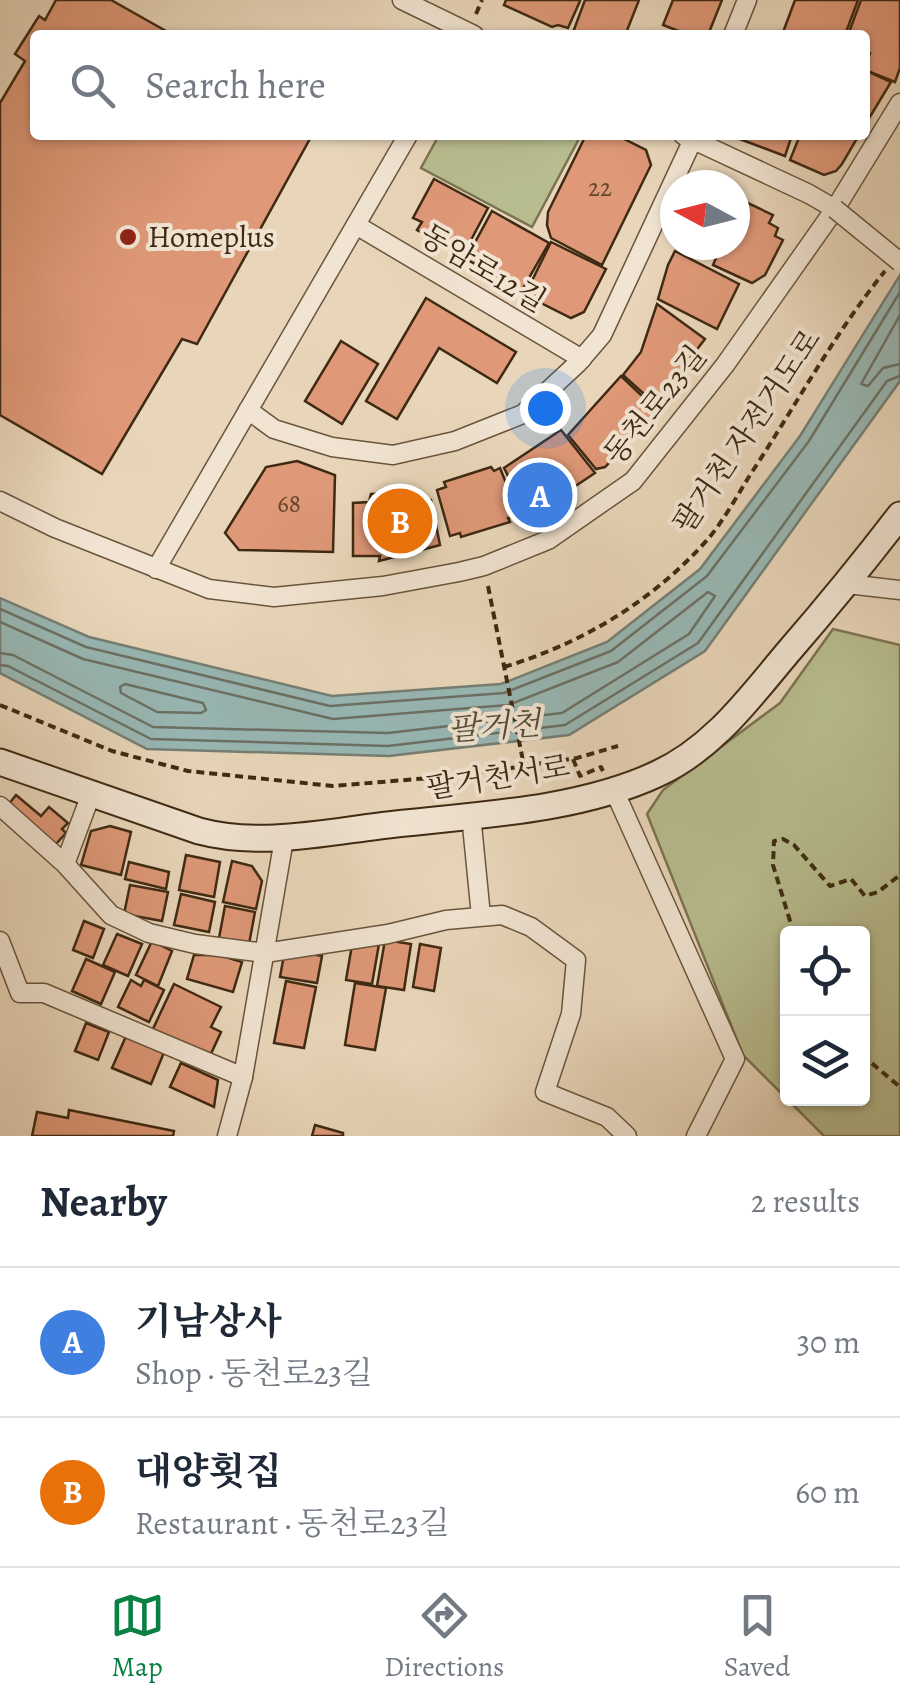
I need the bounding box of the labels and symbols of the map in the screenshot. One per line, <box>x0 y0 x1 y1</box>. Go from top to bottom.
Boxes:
north arrow <box>660 170 750 260</box>
house number: 22 <box>588 171 612 205</box>
street label: 동암로12길 <box>413 215 553 321</box>
place label: Homeplus <box>148 217 275 257</box>
marker: Homeplus <box>117 226 139 248</box>
street label: 팔거천 자전거도로 <box>664 321 830 541</box>
street label: 동천로23길 <box>595 337 715 473</box>
your location <box>520 383 571 434</box>
pin: A <box>508 458 572 532</box>
pin: B <box>368 484 432 558</box>
house number: 68 <box>277 487 301 521</box>
water label: 팔거천 <box>446 701 544 751</box>
street label: 팔거천서로 <box>423 746 573 808</box>

